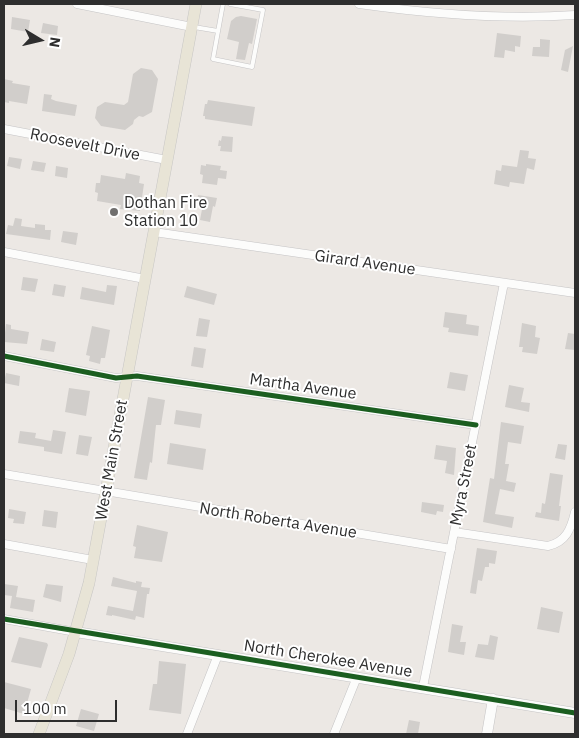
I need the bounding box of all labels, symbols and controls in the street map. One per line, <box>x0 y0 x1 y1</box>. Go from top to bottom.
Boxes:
north arrow <box>15 15 65 65</box>
text: N <box>45 36 64 49</box>
street label: Roosevelt Drive <box>28 125 142 165</box>
place label: Dothan Fire Station 10 <box>124 193 207 231</box>
marker: Dothan Fire Station 10 <box>108 206 120 218</box>
street label: Girard Avenue <box>313 246 417 280</box>
street label: Martha Avenue <box>248 370 358 404</box>
street label: West Main Street <box>92 398 132 522</box>
street label: Myra Street <box>447 442 481 528</box>
street label: North Roberta Avenue <box>198 499 358 543</box>
street label: North Cherokee Avenue <box>242 636 414 682</box>
scale bar <box>18 690 120 722</box>
text: 100 m <box>23 699 67 718</box>

